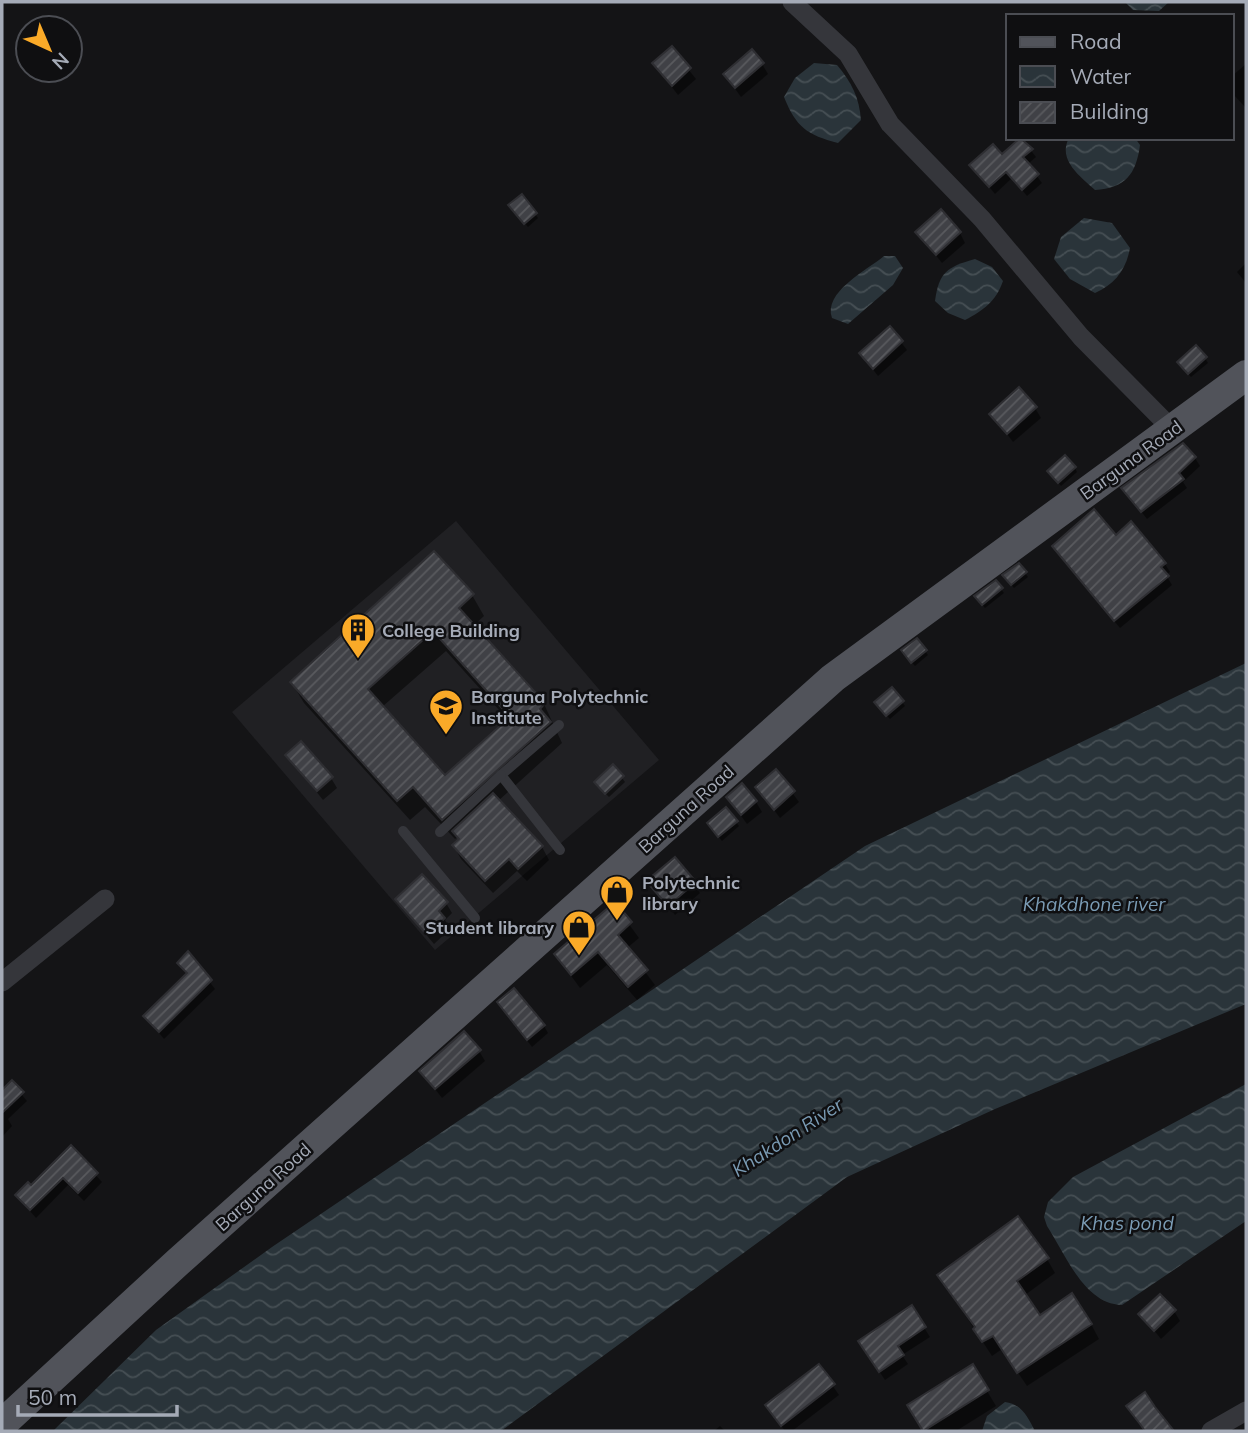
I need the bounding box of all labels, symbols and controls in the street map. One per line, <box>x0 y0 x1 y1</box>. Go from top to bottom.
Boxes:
north arrow <box>14 14 84 84</box>
legend <box>1006 14 1234 140</box>
text: Road <box>1070 28 1121 54</box>
text: N <box>47 48 74 75</box>
text: Water <box>1070 63 1131 89</box>
text: Building <box>1070 98 1149 124</box>
street label: Barguna Road <box>1075 415 1187 505</box>
building icon: College Building <box>339 611 377 660</box>
place label: College Building <box>382 619 520 642</box>
place label: Barguna Polytechnic Institute <box>471 685 648 729</box>
school or university icon: Barguna Polytechnic Institute <box>427 687 465 736</box>
street label: Barguna Road <box>633 760 739 858</box>
place label: Polytechnic library <box>642 871 740 915</box>
shop icon: Polytechnic library <box>598 873 636 922</box>
water label: Khakdhone river <box>1023 892 1166 916</box>
shop icon: Student library <box>560 908 598 957</box>
place label: Student library <box>425 916 554 939</box>
water label: Khakdon River <box>727 1092 848 1182</box>
street label: Barguna Road <box>210 1138 316 1236</box>
water label: Khas pond <box>1080 1211 1174 1235</box>
scale bar <box>18 1374 177 1418</box>
text: 50 m <box>28 1384 77 1410</box>

